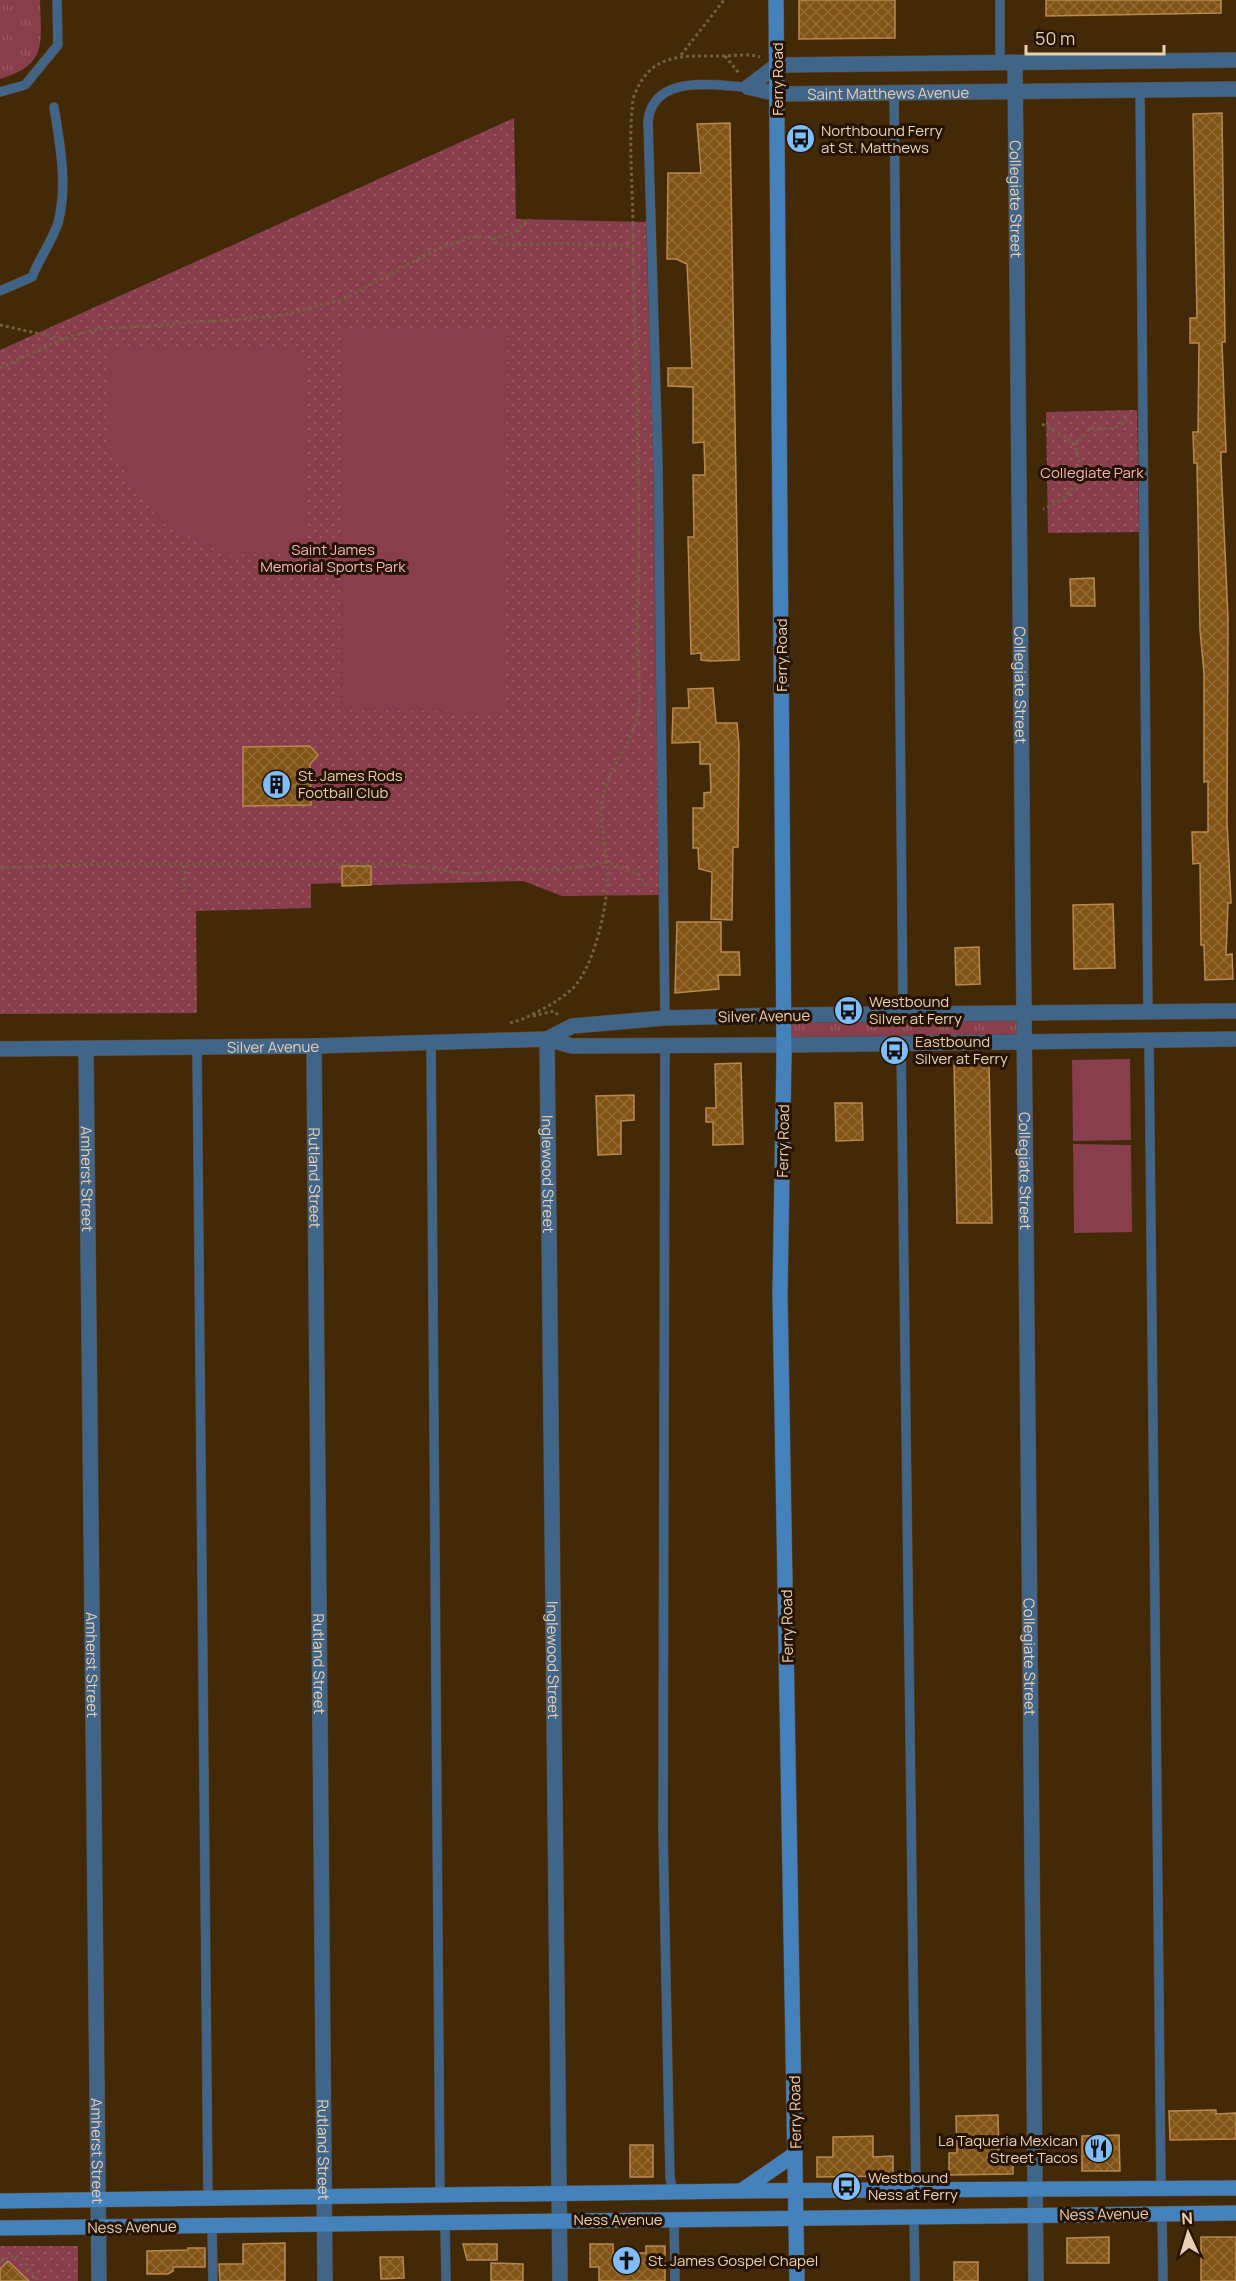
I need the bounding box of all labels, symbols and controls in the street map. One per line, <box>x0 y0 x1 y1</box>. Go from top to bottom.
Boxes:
scale bar <box>1026 18 1164 56</box>
text: 50 m <box>1035 26 1075 50</box>
street label: Ferry Road <box>767 42 788 116</box>
street label: Saint Matthews Avenue <box>807 81 969 104</box>
place label: Northbound Ferry at St. Matthews <box>821 120 943 158</box>
bus stop icon: Northbound Ferry at St. Matthews <box>784 123 816 155</box>
street label: Collegiate Street <box>1005 140 1027 258</box>
park label: Collegiate Park <box>1040 462 1144 483</box>
park label: Saint James Memorial Sports Park <box>260 539 406 577</box>
street label: Ferry Road <box>771 618 792 692</box>
street label: Collegiate Street <box>1010 626 1032 744</box>
place label: St. James Rods Football Club <box>298 765 403 803</box>
building icon: St. James Rods Football Club <box>261 768 293 800</box>
place label: Westbound Silver at Ferry <box>869 991 962 1029</box>
bus stop icon: Westbound Silver at Ferry <box>832 994 864 1026</box>
street label: Silver Avenue <box>718 1005 810 1027</box>
place label: Eastbound Silver at Ferry <box>915 1031 1008 1069</box>
bus stop icon: Eastbound Silver at Ferry <box>878 1034 910 1066</box>
street label: Silver Avenue <box>227 1035 320 1057</box>
street label: Ferry Road <box>772 1104 794 1178</box>
street label: Collegiate Street <box>1014 1112 1037 1230</box>
street label: Inglewood Street <box>537 1115 560 1233</box>
street label: Amherst Street <box>76 1126 98 1232</box>
street label: Rutland Street <box>304 1127 326 1229</box>
street label: Ferry Road <box>776 1589 798 1663</box>
street label: Collegiate Street <box>1019 1598 1041 1716</box>
street label: Inglewood Street <box>542 1601 565 1719</box>
street label: Amherst Street <box>81 1612 104 1718</box>
street label: Rutland Street <box>309 1613 330 1715</box>
street label: Ferry Road <box>784 2075 806 2149</box>
street label: Amherst Street <box>87 2098 109 2204</box>
street label: Rutland Street <box>313 2099 335 2201</box>
place label: La Taqueria Mexican Street Tacos <box>938 2130 1078 2168</box>
restaurant icon: La Taqueria Mexican Street Tacos <box>1083 2133 1115 2165</box>
place label: Westbound Ness at Ferry <box>868 2167 958 2205</box>
bus stop icon: Westbound Ness at Ferry <box>831 2170 863 2202</box>
street label: Ness Avenue <box>1059 2203 1149 2225</box>
north arrow <box>1158 2203 1218 2263</box>
text: N <box>1180 2207 1193 2229</box>
street label: Ness Avenue <box>573 2209 663 2230</box>
street label: Ness Avenue <box>87 2216 177 2238</box>
church icon: St. James Gospel Chapel <box>611 2244 643 2276</box>
place label: St. James Gospel Chapel <box>648 2250 818 2271</box>

